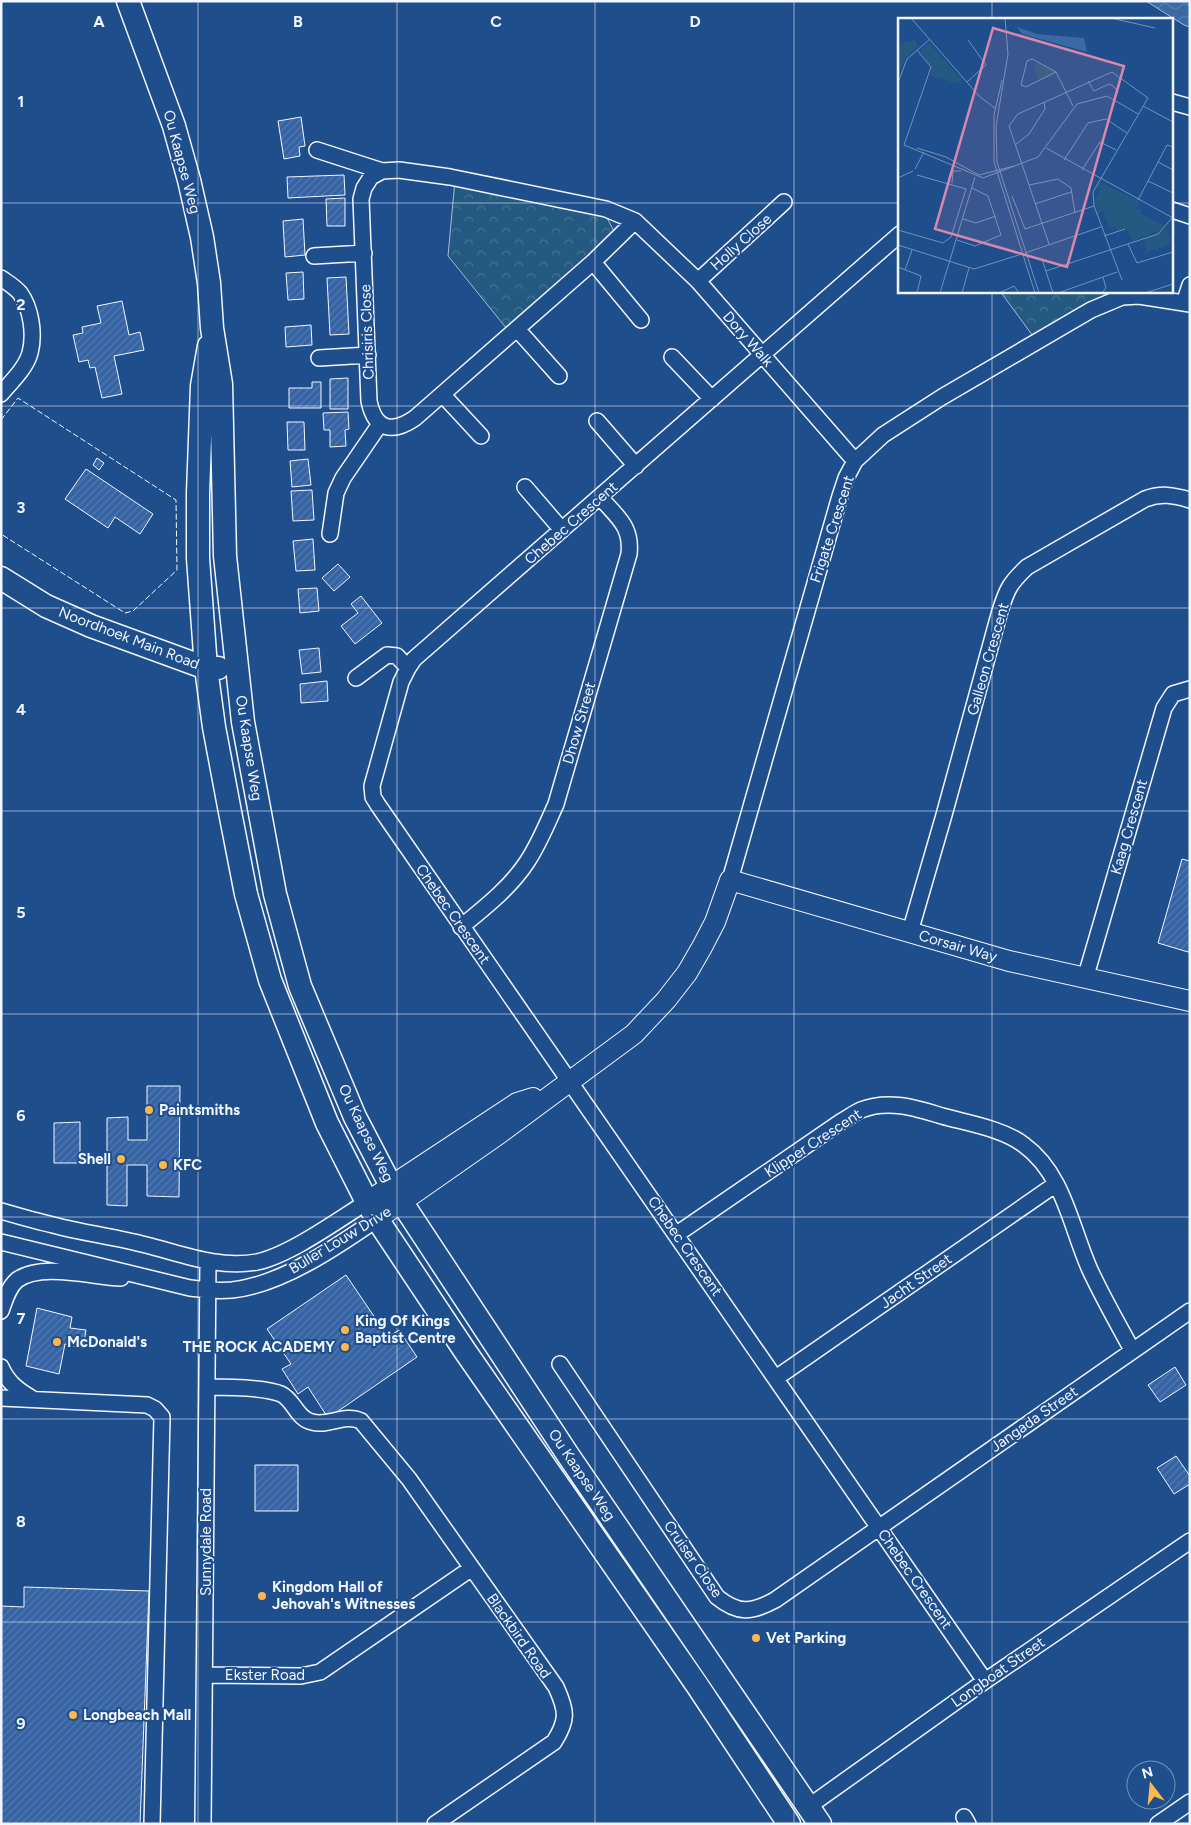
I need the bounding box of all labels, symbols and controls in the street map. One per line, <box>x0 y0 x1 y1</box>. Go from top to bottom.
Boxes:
text: A <box>93 12 105 31</box>
text: B <box>293 12 303 31</box>
text: C <box>490 12 502 31</box>
text: D <box>689 12 701 31</box>
inset map <box>898 18 1174 292</box>
text: 1 <box>18 92 24 111</box>
street label: Ou Kaapse Weg <box>160 108 204 216</box>
street label: Holly Close <box>707 210 775 274</box>
street label: Chrisiris Close <box>356 284 378 380</box>
text: 2 <box>16 295 26 314</box>
street label: Dory Walk <box>719 308 777 371</box>
street label: Frigate Crescent <box>806 473 858 585</box>
street label: Chebec Crescent <box>521 477 622 568</box>
text: 3 <box>17 498 26 517</box>
street label: Galleon Crescent <box>963 600 1013 717</box>
street label: Noordhoek Main Road <box>56 603 202 673</box>
street label: Dhow Street <box>559 680 599 766</box>
street label: Ou Kaapse Weg <box>232 694 266 802</box>
text: 4 <box>16 700 26 719</box>
street label: Kaag Crescent <box>1107 777 1151 877</box>
street label: Chebec Crescent <box>412 861 494 968</box>
text: 5 <box>16 903 26 922</box>
street label: Corsair Way <box>917 926 999 966</box>
street label: Ou Kaapse Weg <box>335 1081 397 1185</box>
place label: Paintsmiths <box>159 1101 240 1119</box>
marker: Paintsmiths <box>143 1104 155 1116</box>
street label: Klipper Crescent <box>761 1105 865 1181</box>
text: 6 <box>16 1106 26 1125</box>
place label: Shell <box>78 1150 111 1168</box>
marker: Shell <box>115 1153 127 1165</box>
place label: KFC <box>173 1156 202 1174</box>
marker: KFC <box>157 1159 169 1171</box>
street label: Chebec Crescent <box>644 1193 726 1300</box>
street label: Buller Louw Drive <box>286 1202 394 1278</box>
street label: Jacht Street <box>877 1250 956 1312</box>
text: 7 <box>17 1309 26 1328</box>
place label: King Of Kings Baptist Centre <box>355 1312 456 1347</box>
marker: King Of Kings Baptist Centre <box>339 1324 351 1336</box>
place label: McDonald's <box>67 1333 147 1351</box>
marker: McDonald's <box>51 1336 63 1348</box>
place label: THE ROCK ACADEMY <box>183 1338 335 1356</box>
marker: THE ROCK ACADEMY <box>339 1341 351 1353</box>
street label: Jangada Street <box>987 1382 1081 1456</box>
street label: Ou Kaapse Weg <box>545 1426 619 1524</box>
street label: Sunnydale Road <box>197 1488 215 1596</box>
text: 8 <box>16 1512 26 1531</box>
street label: Cruiser Close <box>660 1517 726 1601</box>
street label: Chebec Crescent <box>874 1526 956 1633</box>
place label: Kingdom Hall of Jehovah's Witnesses <box>272 1578 415 1613</box>
marker: Kingdom Hall of Jehovah's Witnesses <box>256 1590 268 1602</box>
street label: Blackbird Road <box>483 1590 555 1682</box>
place label: Vet Parking <box>766 1629 846 1647</box>
marker: Vet Parking <box>750 1632 762 1644</box>
street label: Longboat Street <box>948 1633 1049 1711</box>
street label: Ekster Road <box>225 1666 305 1684</box>
place label: Longbeach Mall <box>83 1706 191 1724</box>
marker: Longbeach Mall <box>67 1709 79 1721</box>
text: 9 <box>16 1714 26 1733</box>
north arrow <box>1126 1760 1176 1810</box>
text: N <box>1140 1763 1155 1783</box>

